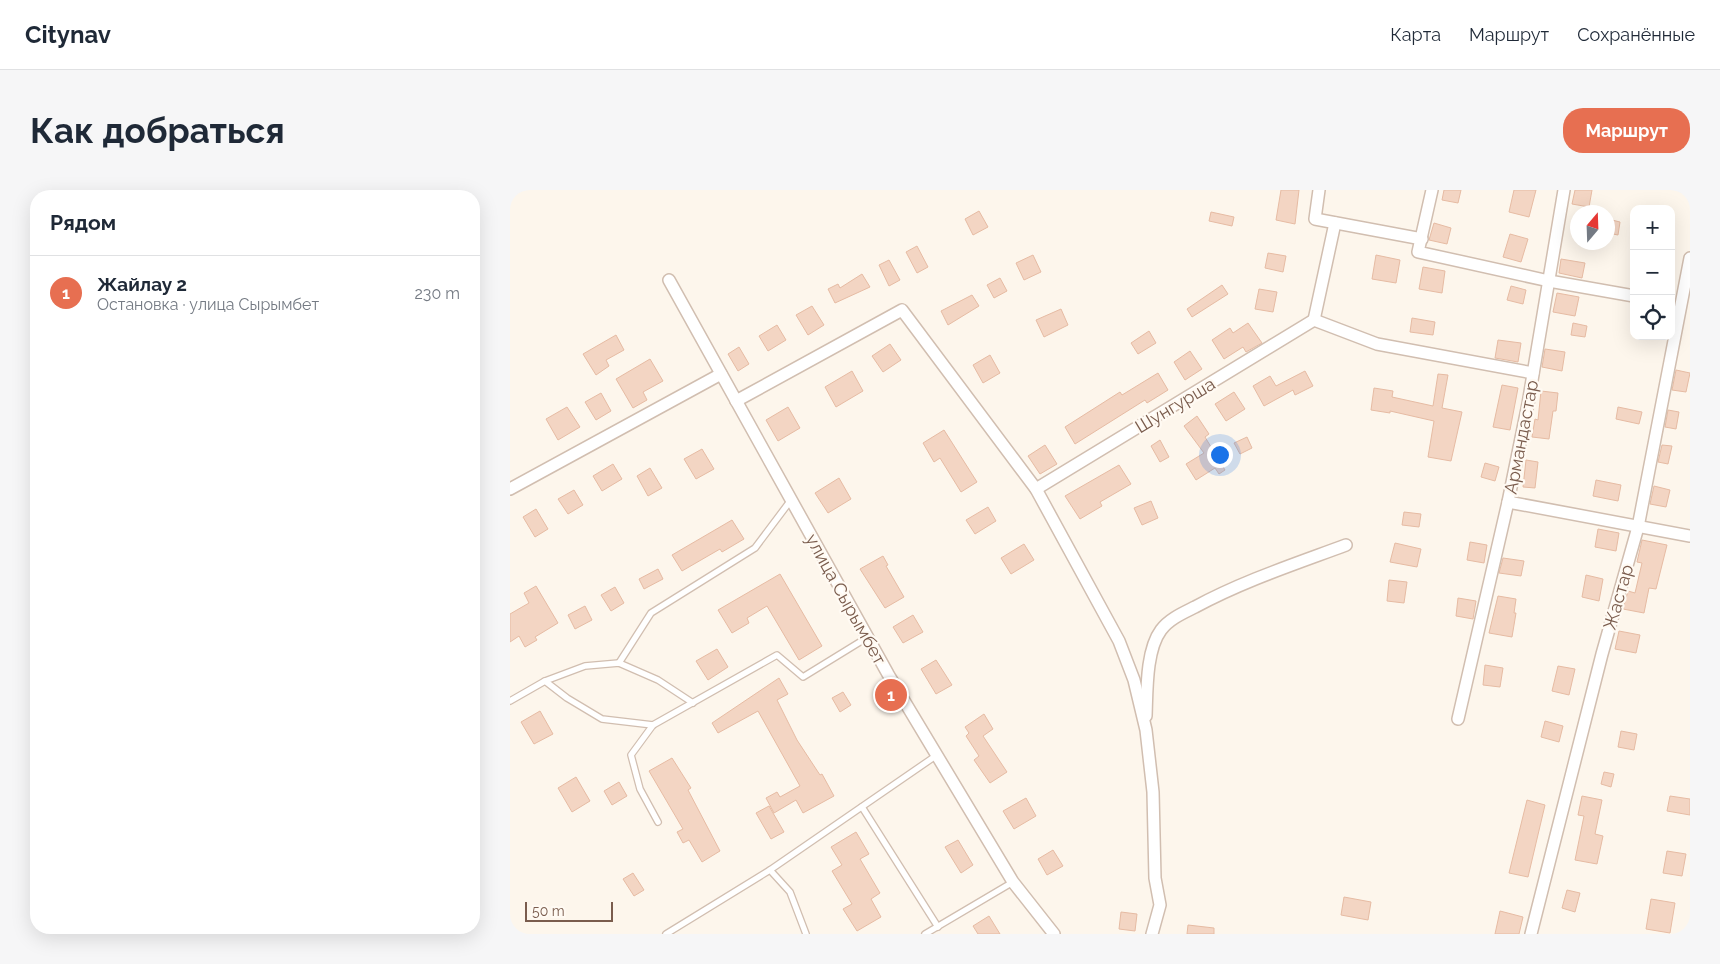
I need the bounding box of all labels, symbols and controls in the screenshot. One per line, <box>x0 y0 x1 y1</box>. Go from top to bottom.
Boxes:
text: Citynav <box>25 20 111 49</box>
text: Карта <box>1390 24 1441 45</box>
text: Маршрут <box>1469 24 1549 45</box>
text: Сохранённые <box>1577 24 1695 45</box>
button: Маршрут <box>1563 108 1690 153</box>
text: Как добраться <box>30 110 285 151</box>
north arrow <box>1570 205 1615 250</box>
map controls <box>1630 205 1675 340</box>
button: + <box>1630 205 1675 250</box>
text: Рядом <box>50 210 116 235</box>
button: − <box>1630 250 1675 295</box>
text: Жайлау 2 <box>97 273 187 295</box>
text: 1 <box>62 284 70 303</box>
text: 230 m <box>415 284 460 303</box>
text: Остановка · улица Сырымбет <box>97 295 319 314</box>
button: locate <box>1630 295 1675 340</box>
street label: Шунгурша <box>1131 373 1219 437</box>
street label: Армандастар <box>1500 378 1542 496</box>
your location <box>1207 442 1233 468</box>
street label: улица Сырымбет <box>801 530 891 668</box>
street label: Жастар <box>1599 562 1637 632</box>
pin: 1 <box>875 676 907 714</box>
scale bar <box>525 899 612 922</box>
text: 50 m <box>532 903 565 919</box>

